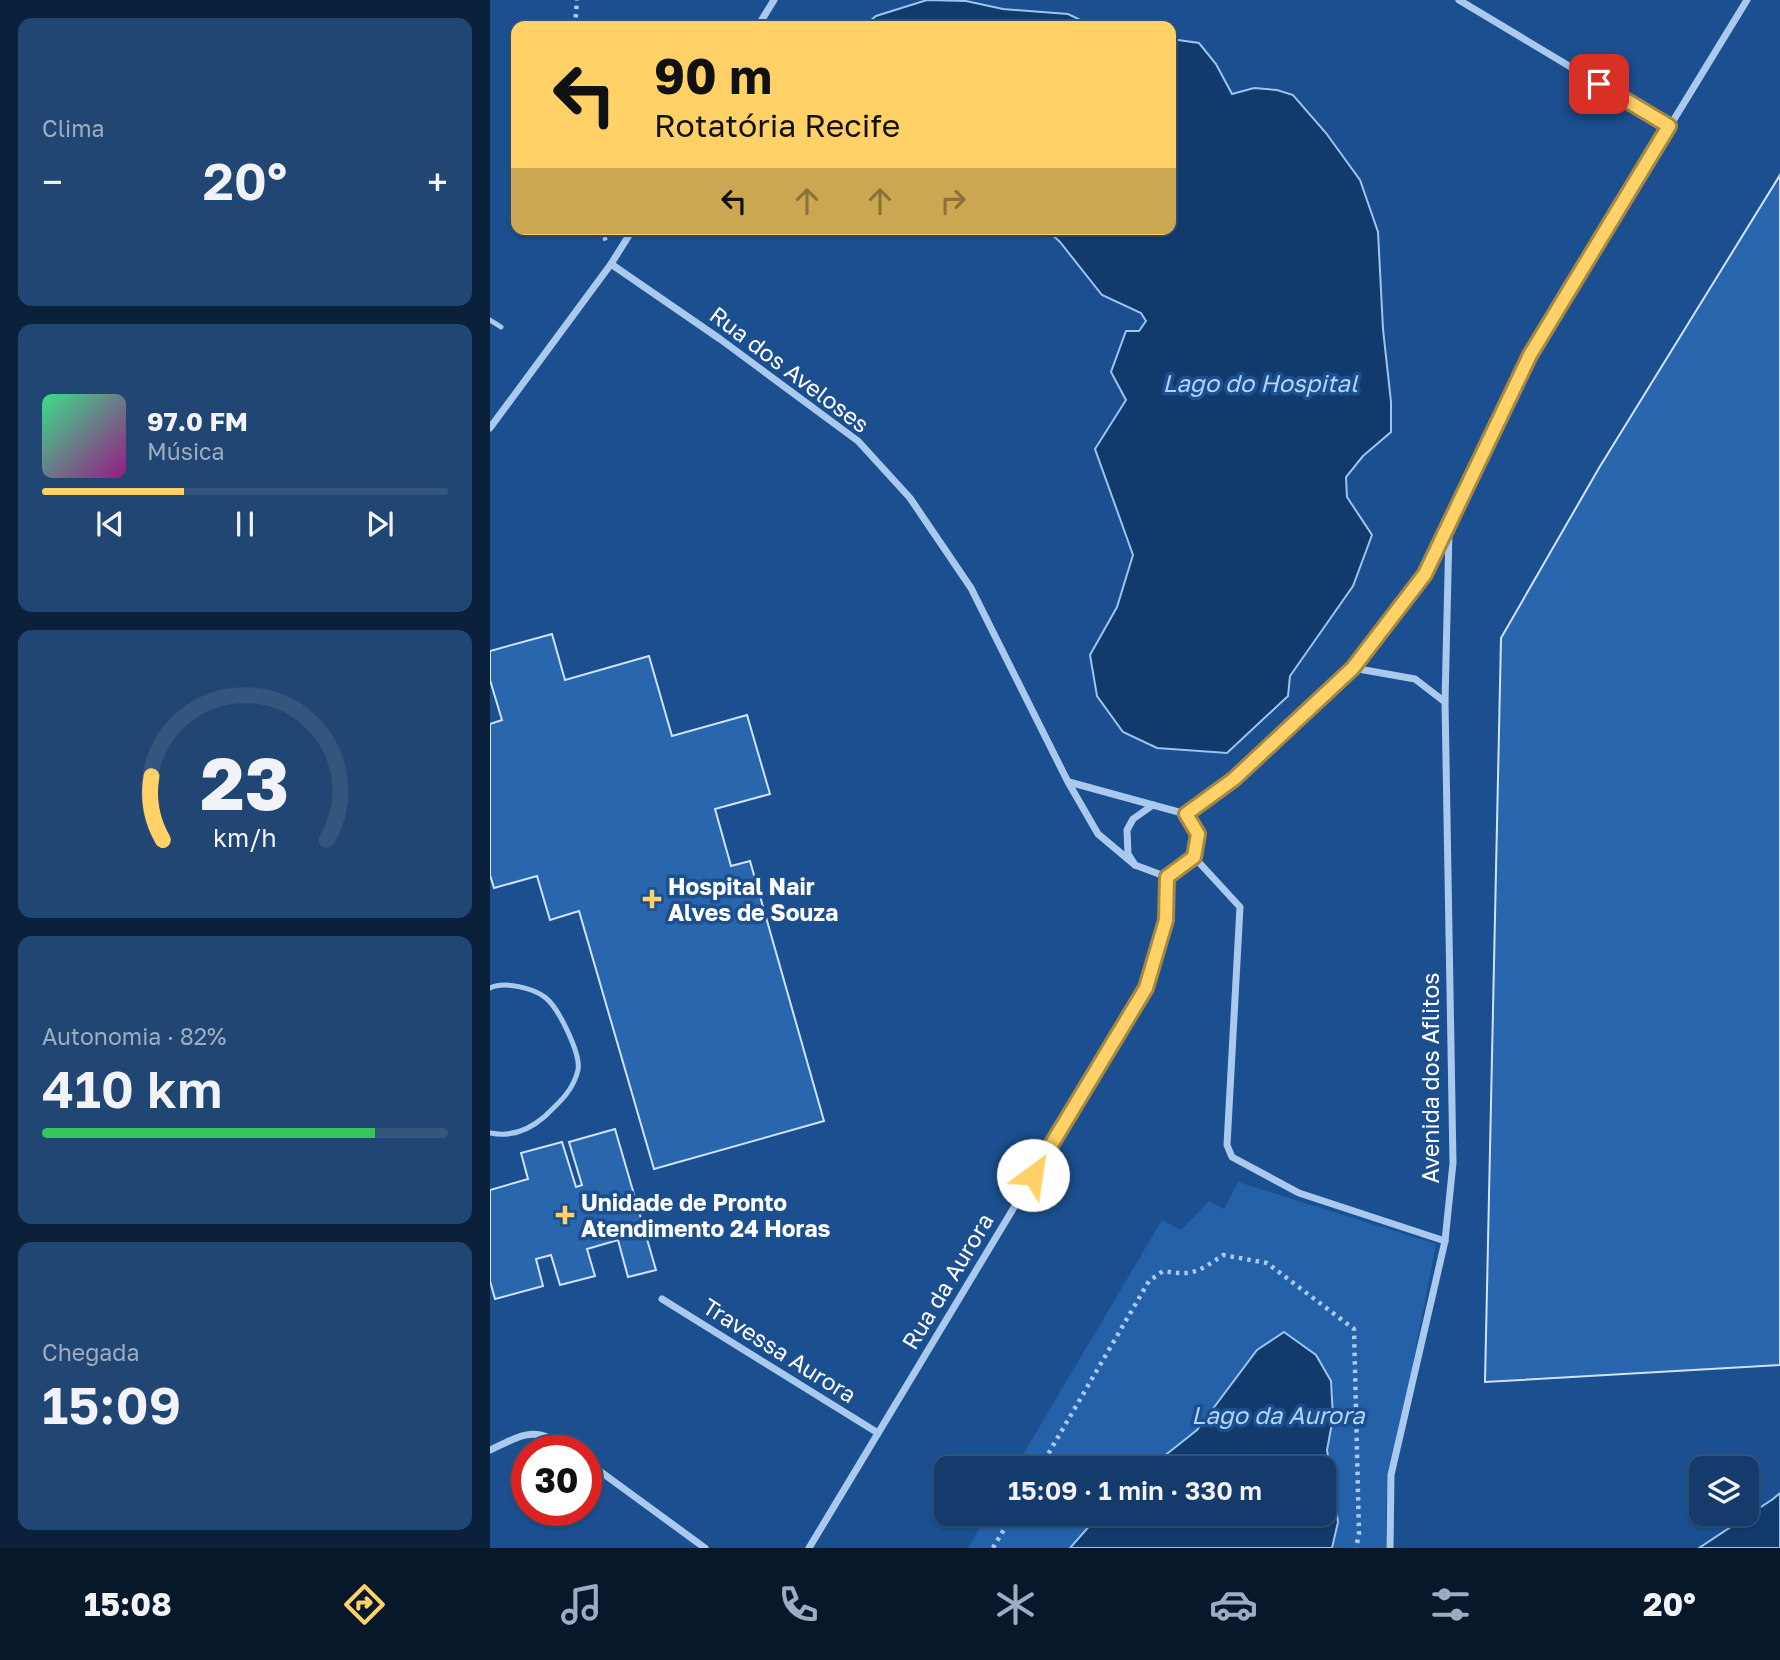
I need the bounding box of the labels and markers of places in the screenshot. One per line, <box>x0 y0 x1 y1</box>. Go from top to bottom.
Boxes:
pin <box>1569 54 1629 114</box>
place label: Hospital Nair Alves de Souza <box>668 872 838 926</box>
marker: Hospital Nair Alves de Souza <box>642 889 662 909</box>
place label: Unidade de Pronto Atendimento 24 Horas <box>581 1188 831 1242</box>
marker: Unidade de Pronto Atendimento 24 Horas <box>555 1205 575 1225</box>

